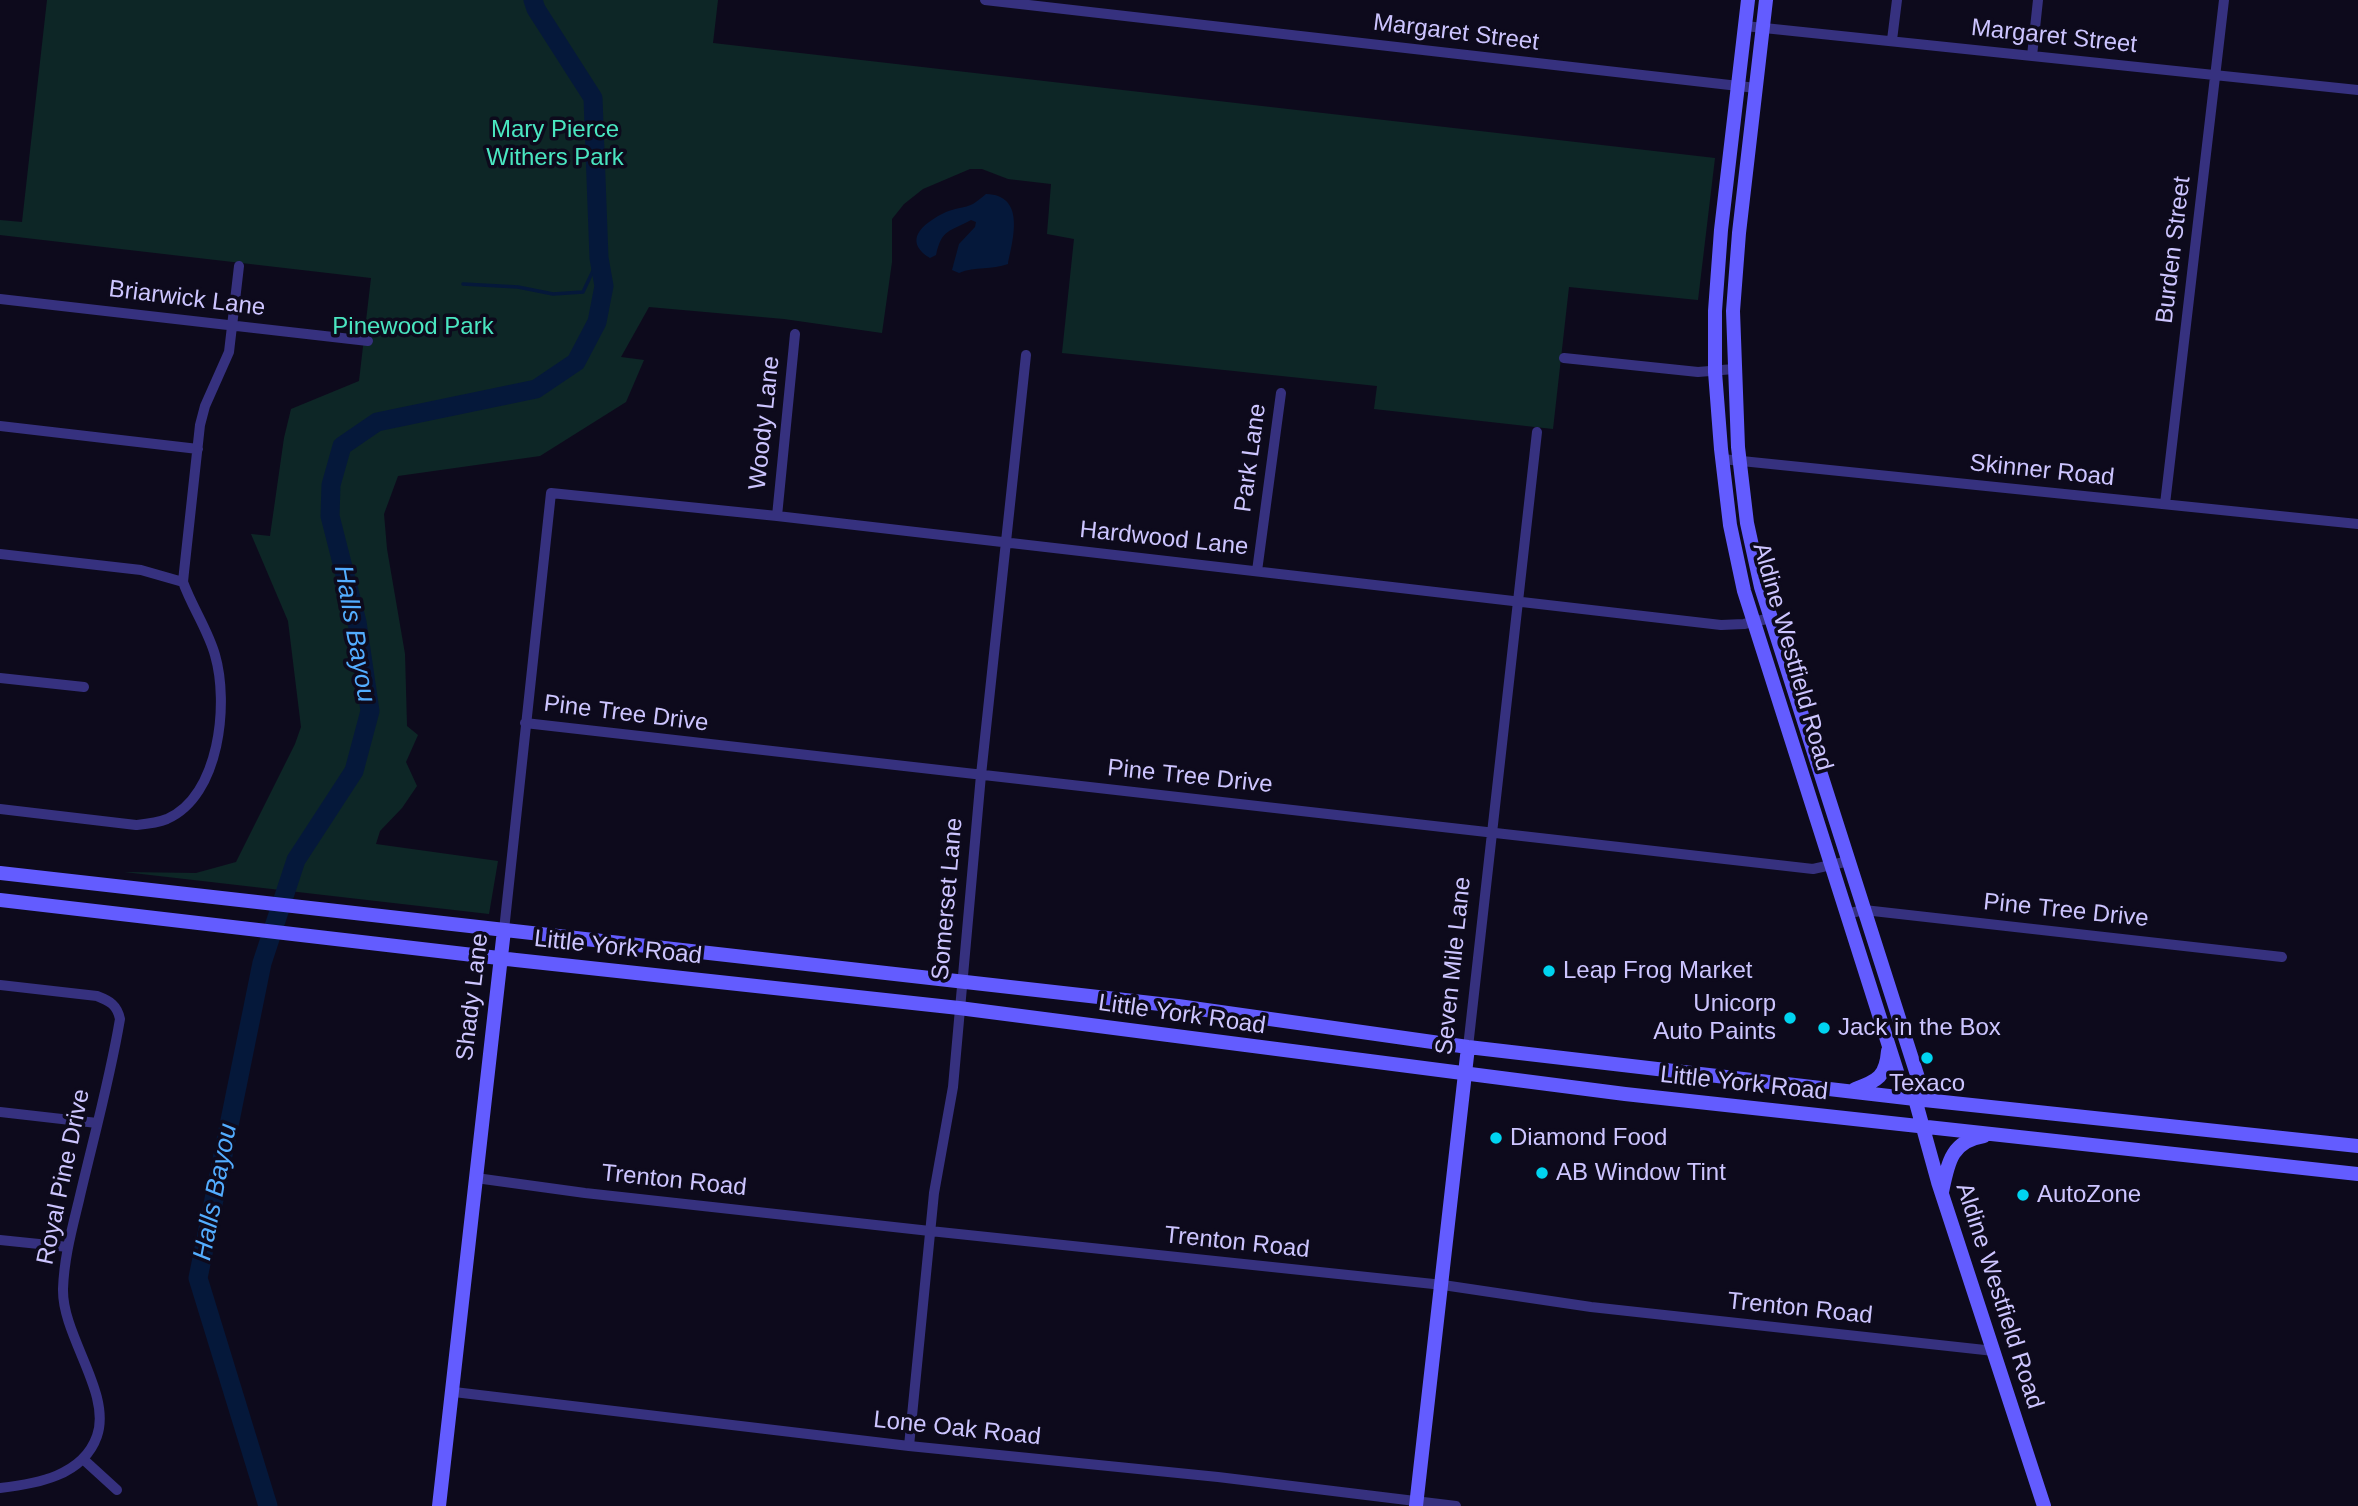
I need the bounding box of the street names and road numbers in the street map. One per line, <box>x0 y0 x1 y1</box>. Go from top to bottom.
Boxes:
street label: Margaret Street <box>1371 9 1541 57</box>
street label: Margaret Street <box>1970 14 2138 60</box>
street label: Burden Street <box>2151 175 2197 325</box>
street label: Briarwick Lane <box>107 275 267 323</box>
street label: Woody Lane <box>744 355 786 491</box>
street label: Park Lane <box>1229 402 1273 514</box>
street label: Skinner Road <box>1968 449 2116 493</box>
street label: Hardwood Lane <box>1078 516 1250 562</box>
street label: Aldine Westfield Road <box>1746 540 1838 774</box>
street label: Pine Tree Drive <box>542 690 710 738</box>
street label: Pine Tree Drive <box>1106 754 1274 800</box>
street label: Somerset Lane <box>927 817 969 981</box>
street label: Seven Mile Lane <box>1430 876 1478 1056</box>
street label: Pine Tree Drive <box>1982 888 2150 934</box>
street label: Little York Road <box>533 925 703 971</box>
street label: Shady Lane <box>451 932 495 1062</box>
street label: Little York Road <box>1097 989 1267 1041</box>
street label: Little York Road <box>1659 1061 1829 1107</box>
street label: Royal Pine Drive <box>31 1087 97 1267</box>
street label: Trenton Road <box>600 1159 748 1203</box>
street label: Aldine Westfield Road <box>1949 1179 2049 1413</box>
street label: Trenton Road <box>1163 1221 1311 1265</box>
street label: Trenton Road <box>1726 1287 1874 1331</box>
street label: Lone Oak Road <box>872 1406 1042 1452</box>

